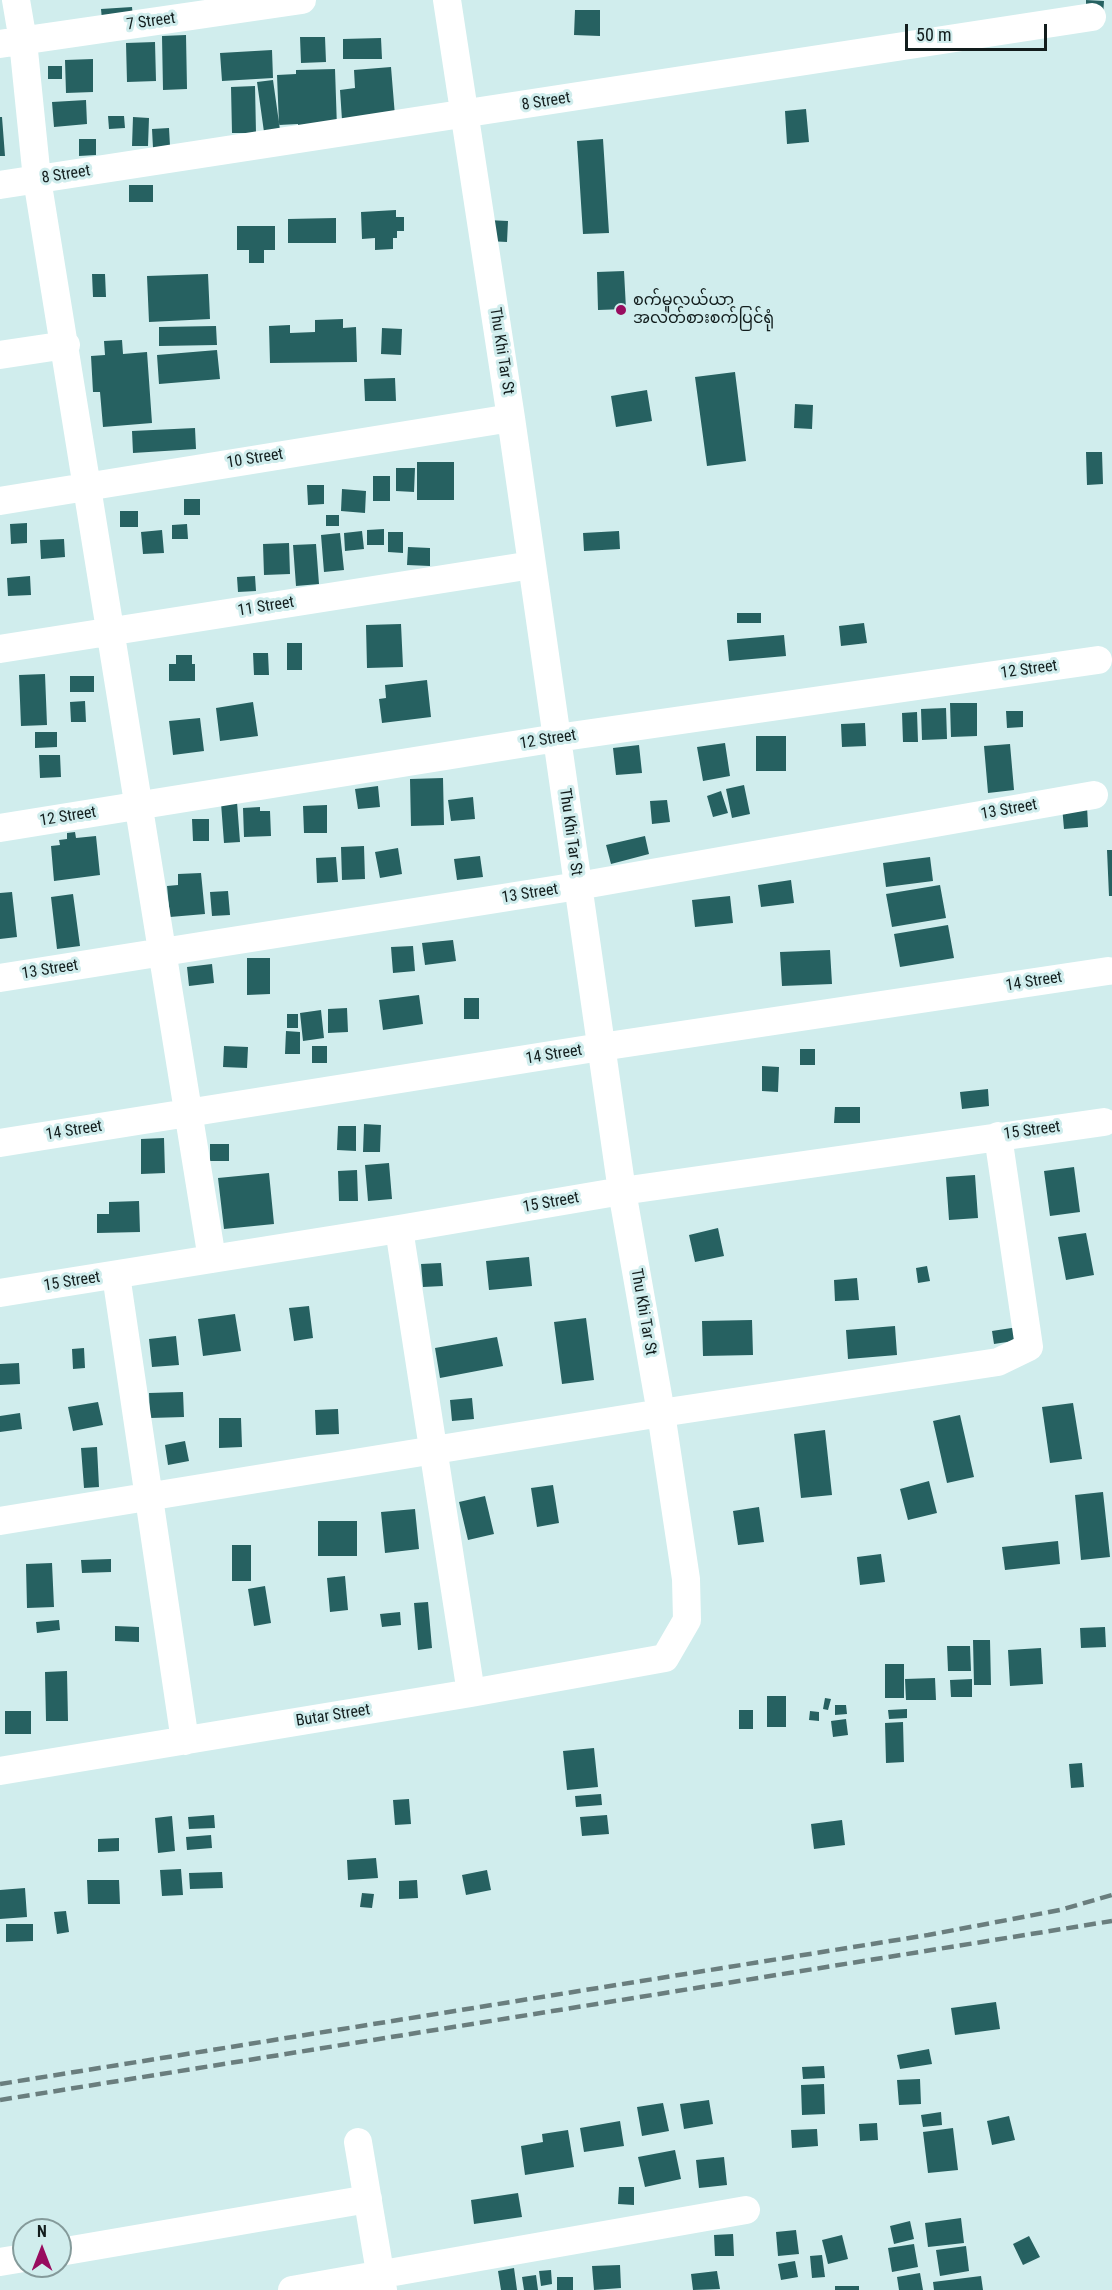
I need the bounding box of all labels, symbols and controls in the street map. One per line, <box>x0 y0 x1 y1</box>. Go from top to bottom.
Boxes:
street label: 7 Street <box>125 9 177 35</box>
scale bar <box>908 12 1050 50</box>
text: 50 m <box>916 24 951 45</box>
street label: 8 Street <box>520 89 572 115</box>
street label: 8 Street <box>40 162 92 188</box>
place label: စက်မှုလယ်ယာ အလတ်စားစက်ပြင်ရုံ <box>633 291 774 329</box>
marker: စက်မှုလယ်ယာ အလတ်စားစက်ပြင်ရုံ <box>614 303 628 317</box>
street label: Thu Khi Tar St <box>485 306 517 396</box>
street label: 10 Street <box>225 445 285 473</box>
street label: 11 Street <box>236 593 296 621</box>
street label: 12 Street <box>999 657 1059 683</box>
street label: 12 Street <box>518 726 578 754</box>
street label: Thu Khi Tar St <box>554 787 586 877</box>
street label: 13 Street <box>979 796 1039 824</box>
street label: 12 Street <box>38 803 98 831</box>
street label: 13 Street <box>500 880 560 908</box>
street label: 13 Street <box>20 956 80 984</box>
street label: 14 Street <box>1004 968 1064 996</box>
street label: 14 Street <box>524 1041 584 1069</box>
street label: 14 Street <box>44 1117 104 1145</box>
street label: 15 Street <box>1002 1118 1062 1144</box>
street label: 15 Street <box>521 1189 581 1217</box>
street label: Thu Khi Tar St <box>626 1267 660 1357</box>
street label: 15 Street <box>42 1268 102 1296</box>
street label: Butar Street <box>295 1701 371 1731</box>
north arrow <box>12 2218 72 2278</box>
text: N <box>37 2222 47 2241</box>

